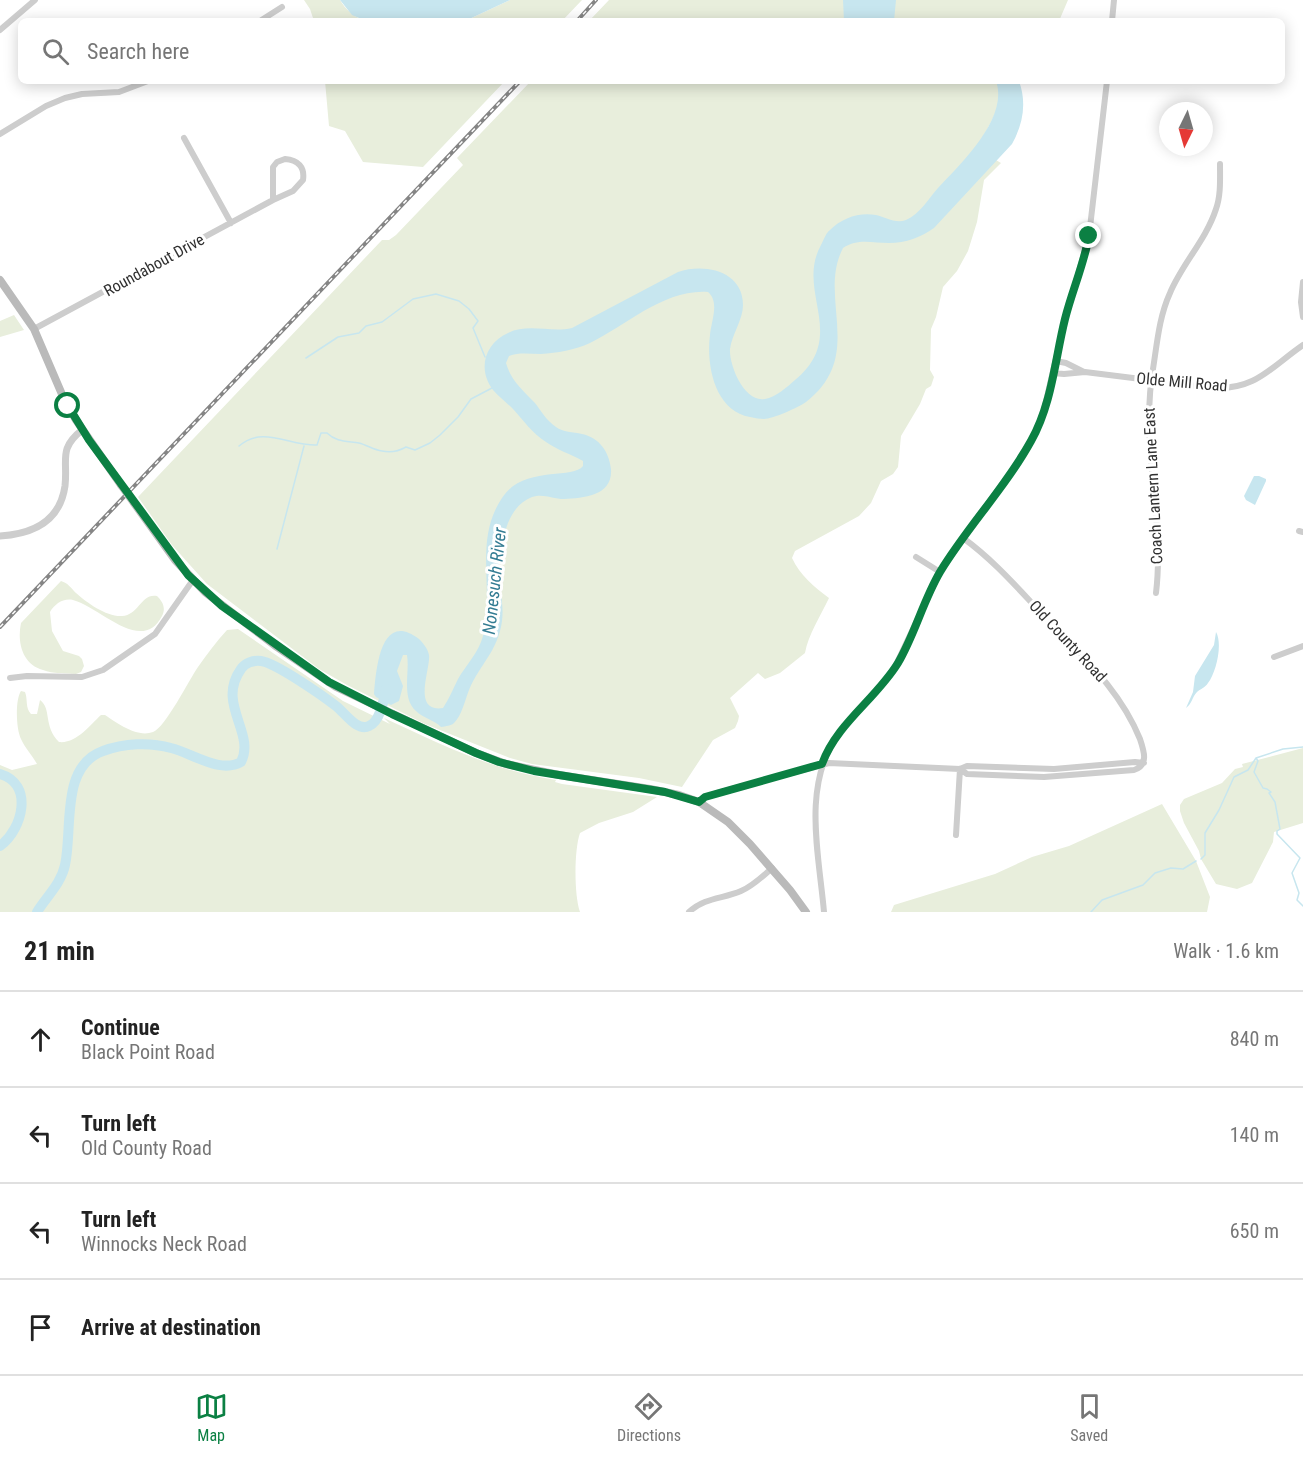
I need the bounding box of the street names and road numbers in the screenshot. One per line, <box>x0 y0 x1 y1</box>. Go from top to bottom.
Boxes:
street label: Roundabout Drive <box>101 230 207 300</box>
street label: Olde Mill Road <box>1136 369 1228 395</box>
street label: Coach Lantern Lane East <box>1139 407 1167 565</box>
street label: Old County Road <box>1025 596 1111 686</box>

